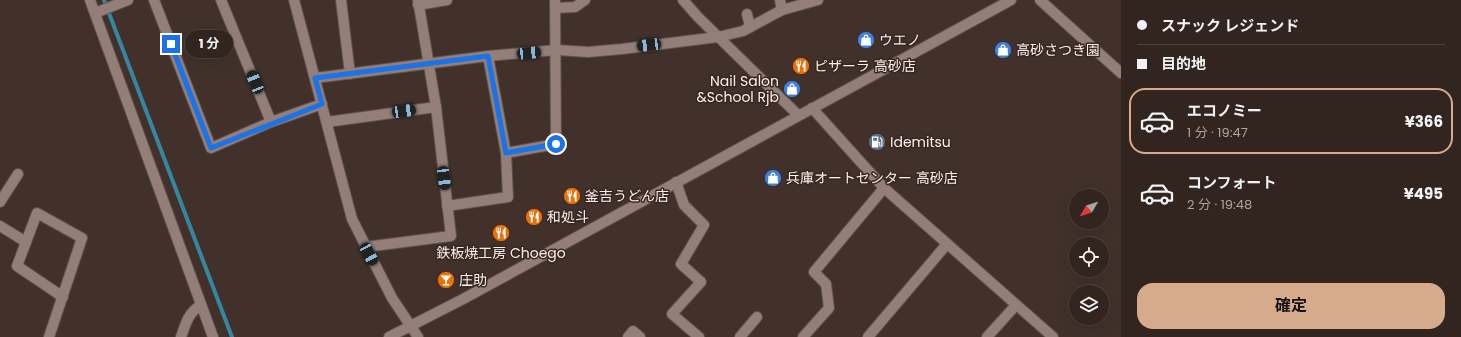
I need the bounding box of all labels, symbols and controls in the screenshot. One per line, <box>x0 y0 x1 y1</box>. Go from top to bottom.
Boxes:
text: スナック レジェンド <box>1161 15 1299 36</box>
callout: 1 分 <box>185 30 233 58</box>
shop icon: ウエノ <box>856 30 876 50</box>
place label: ウエノ <box>879 30 921 50</box>
text: 1 分 <box>199 34 219 53</box>
route end <box>162 35 180 53</box>
car <box>636 38 662 52</box>
shop icon: 高砂さつき園 <box>993 40 1013 60</box>
place label: 高砂さつき園 <box>1016 40 1100 60</box>
car <box>517 46 541 60</box>
text: 目的地 <box>1161 53 1206 74</box>
restaurant icon: ピザーラ 高砂店 <box>791 56 811 76</box>
place label: ピザーラ 高砂店 <box>814 56 916 76</box>
car <box>245 69 265 95</box>
place label: Nail Salon &School Rjb <box>696 71 779 107</box>
shop icon: Nail Salon &School Rjb <box>782 79 802 99</box>
text: エコノミー <box>1187 100 1262 121</box>
car <box>391 103 417 119</box>
icon: car <box>1139 103 1175 139</box>
text: ¥366 <box>1405 111 1443 132</box>
text: 1 分 · 19:47 <box>1187 123 1248 142</box>
fuel station icon: Idemitsu <box>867 132 887 152</box>
place label: Idemitsu <box>890 132 951 152</box>
route start <box>547 135 565 153</box>
car <box>437 165 451 191</box>
shop icon: 兵庫オートセンター 高砂店 <box>763 168 783 188</box>
place label: 兵庫オートセンター 高砂店 <box>786 168 958 188</box>
text: コンフォート <box>1187 172 1277 193</box>
icon: car <box>1139 175 1175 211</box>
text: ¥495 <box>1404 183 1443 204</box>
restaurant icon: 釜吉うどん店 <box>562 186 582 206</box>
place label: 釜吉うどん店 <box>585 186 669 206</box>
north arrow <box>1069 189 1109 229</box>
map controls <box>1069 189 1109 325</box>
text: 2 分 · 19:48 <box>1187 195 1252 214</box>
restaurant icon: 和処斗 <box>524 207 544 227</box>
place label: 和処斗 <box>547 207 589 227</box>
restaurant icon: 鉄板焼工房 Choego <box>491 223 511 243</box>
button: locate <box>1069 237 1109 277</box>
car <box>358 241 380 267</box>
place label: 鉄板焼工房 Choego <box>436 243 566 263</box>
bar icon: 庄助 <box>436 270 456 290</box>
place label: 庄助 <box>459 270 487 290</box>
button: 確定 <box>1137 283 1445 329</box>
button: layers <box>1069 285 1109 325</box>

